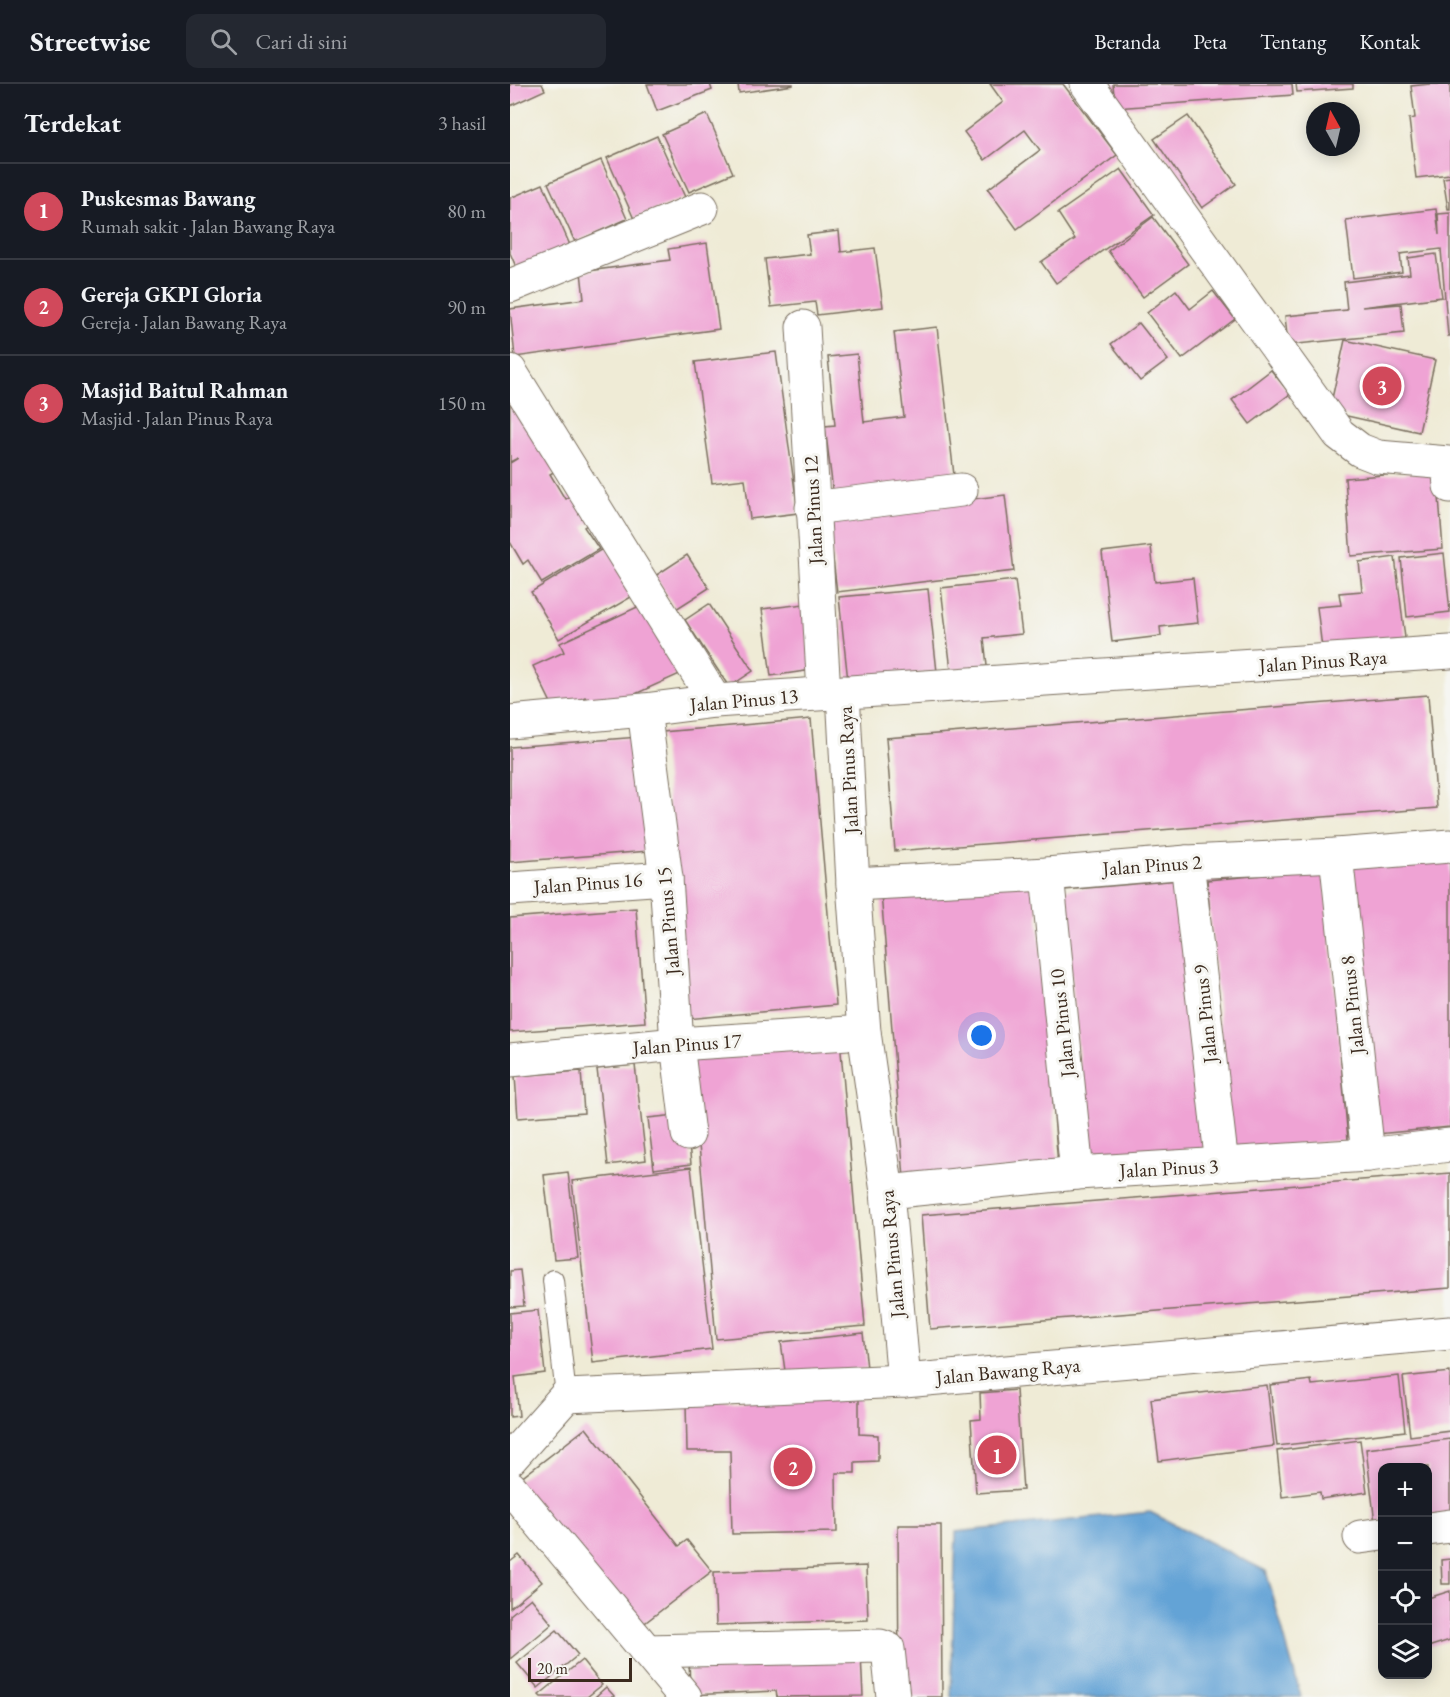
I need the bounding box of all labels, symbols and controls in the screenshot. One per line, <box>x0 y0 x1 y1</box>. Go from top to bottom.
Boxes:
search box <box>186 14 606 68</box>
text: Streetwise <box>30 23 150 59</box>
icon: search <box>207 25 240 58</box>
text: Cari di sini <box>255 27 347 56</box>
text: Beranda <box>1094 28 1160 55</box>
text: Peta <box>1193 28 1227 55</box>
text: Tentang <box>1260 28 1326 55</box>
text: Kontak <box>1359 28 1420 55</box>
north arrow <box>1306 102 1360 156</box>
text: Terdekat <box>24 106 121 140</box>
text: 3 hasil <box>438 110 486 136</box>
text: Puskesmas Bawang <box>81 184 256 213</box>
text: 1 <box>38 198 49 224</box>
text: 80 m <box>447 198 486 224</box>
text: Rumah sakit · Jalan Bawang Raya <box>81 213 335 239</box>
text: Gereja GKPI Gloria <box>81 280 262 309</box>
text: 2 <box>38 294 49 320</box>
text: 90 m <box>447 294 486 320</box>
text: Gereja · Jalan Bawang Raya <box>81 309 287 335</box>
pin: 3 <box>1362 364 1402 408</box>
text: Masjid Baitul Rahman <box>81 376 288 405</box>
text: 3 <box>38 390 49 416</box>
text: 150 m <box>438 390 486 416</box>
text: Masjid · Jalan Pinus Raya <box>81 405 273 431</box>
street label: Jalan Pinus 12 <box>797 455 829 567</box>
street label: Jalan Pinus Raya <box>1256 644 1388 679</box>
street label: Jalan Pinus 13 <box>687 682 799 718</box>
street label: Jalan Pinus Raya <box>832 705 864 837</box>
street label: Jalan Pinus 2 <box>1100 849 1203 882</box>
street label: Jalan Pinus 16 <box>531 866 644 900</box>
street label: Jalan Pinus 15 <box>650 866 686 978</box>
street label: Jalan Pinus 8 <box>1334 954 1370 1058</box>
street label: Jalan Pinus 9 <box>1187 963 1223 1067</box>
street label: Jalan Pinus 10 <box>1043 967 1081 1080</box>
your location <box>967 1021 996 1050</box>
street label: Jalan Pinus 17 <box>630 1027 743 1061</box>
street label: Jalan Pinus 3 <box>1117 1152 1219 1184</box>
street label: Jalan Pinus Raya <box>873 1189 911 1321</box>
street label: Jalan Bawang Raya <box>933 1352 1081 1390</box>
pin: 1 <box>978 1432 1016 1478</box>
pin: 2 <box>774 1444 812 1490</box>
map controls <box>1378 1463 1432 1679</box>
button: + <box>1378 1463 1432 1517</box>
button: − <box>1378 1517 1432 1571</box>
button: locate <box>1378 1571 1432 1625</box>
button: layers <box>1378 1625 1432 1679</box>
scale bar <box>528 1655 632 1682</box>
text: 20 m <box>537 1658 568 1679</box>

